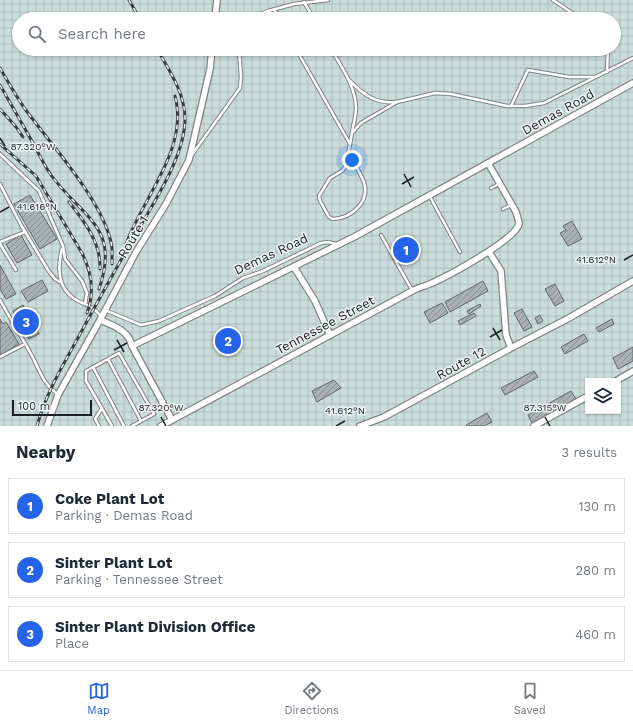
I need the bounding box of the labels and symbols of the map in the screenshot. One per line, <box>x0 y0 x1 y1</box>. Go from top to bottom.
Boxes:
street label: Demas Road <box>520 86 596 138</box>
text: 87.320°W <box>10 141 56 152</box>
your location <box>342 150 362 170</box>
text: 41.616°N <box>17 201 57 212</box>
street label: Route 1 <box>115 213 151 261</box>
street label: Demas Road <box>232 230 310 278</box>
pin: 1 <box>393 235 419 265</box>
text: 41.612°N <box>576 254 616 265</box>
street label: Tennessee Street <box>273 292 377 357</box>
pin: 3 <box>13 307 39 337</box>
pin: 2 <box>215 326 241 356</box>
street label: Route 12 <box>434 343 488 383</box>
scale bar <box>12 398 92 417</box>
text: 87.320°W <box>138 402 184 413</box>
text: 87.315°W <box>524 402 567 413</box>
text: 41.612°N <box>325 405 365 416</box>

